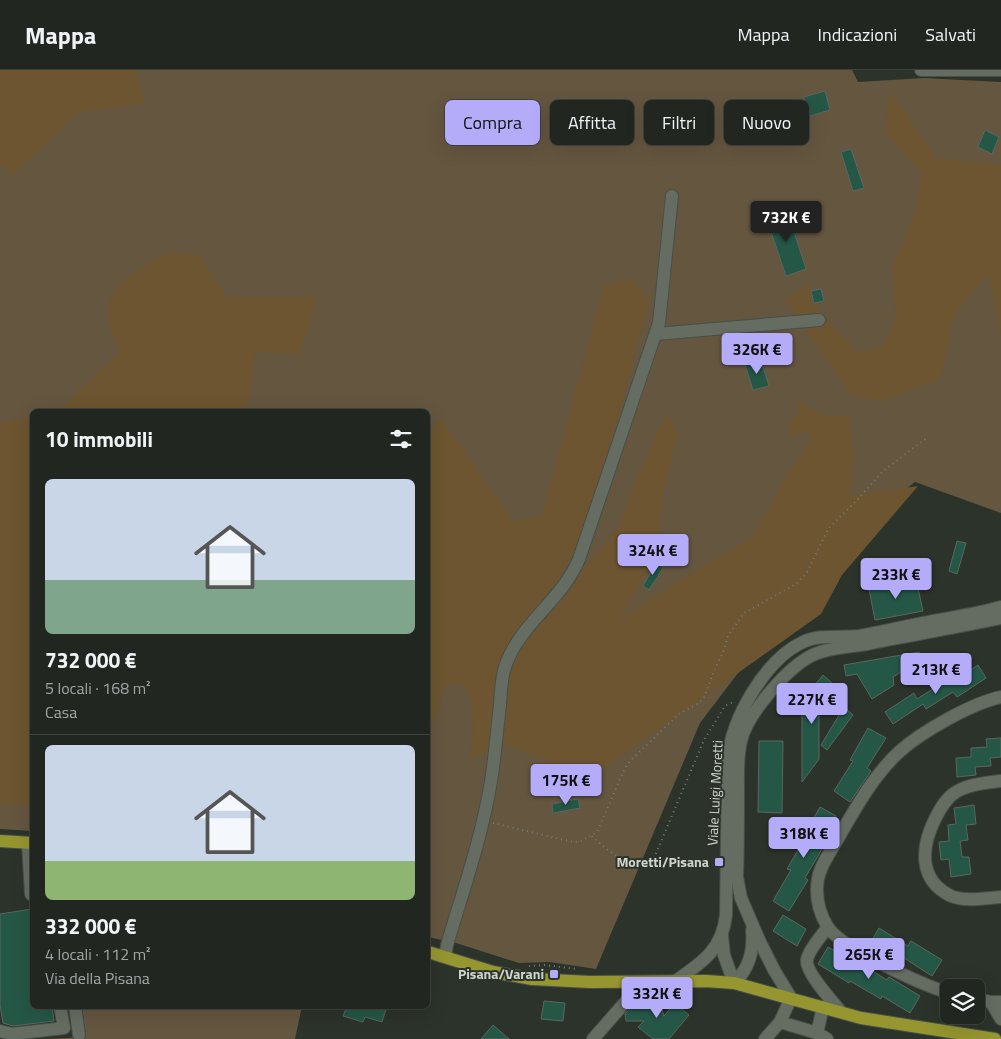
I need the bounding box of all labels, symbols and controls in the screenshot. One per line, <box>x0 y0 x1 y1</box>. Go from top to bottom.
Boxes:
text: Mappa <box>25 17 96 53</box>
text: Mappa <box>737 21 790 48</box>
text: Indicazioni <box>818 21 897 48</box>
text: Salvati <box>925 21 976 48</box>
chip: Compra <box>445 100 540 145</box>
chip: Affitta <box>550 100 634 145</box>
chip: Filtri <box>644 100 714 145</box>
chip: Nuovo <box>724 100 809 145</box>
pin: 732K € <box>745 200 827 243</box>
text: 732K € <box>762 205 810 229</box>
pin: 326K € <box>716 332 798 375</box>
text: 326K € <box>733 337 781 361</box>
text: 10 immobili <box>45 423 153 455</box>
icon: filters <box>387 425 415 453</box>
icon: home <box>185 512 275 602</box>
pin: 324K € <box>612 534 694 576</box>
text: 324K € <box>629 538 677 562</box>
pin: 233K € <box>855 558 937 600</box>
text: 233K € <box>872 562 920 586</box>
text: 732 000 € <box>45 644 137 676</box>
pin: 213K € <box>895 652 977 695</box>
text: 213K € <box>912 657 960 681</box>
text: 5 locali · 168 m² <box>45 676 151 700</box>
pin: 227K € <box>771 682 853 725</box>
text: 227K € <box>788 687 836 711</box>
text: Casa <box>45 700 77 724</box>
street label: Viale Luigi Moretti <box>701 740 728 846</box>
pin: 175K € <box>525 764 607 806</box>
text: 175K € <box>542 768 590 792</box>
icon: home <box>185 777 275 867</box>
pin: 318K € <box>763 816 845 859</box>
text: 318K € <box>780 821 828 845</box>
place label: Moretti/Pisana <box>616 851 709 872</box>
marker: Moretti/Pisana <box>713 856 725 868</box>
text: 332 000 € <box>45 910 137 942</box>
pin: 265K € <box>828 938 910 980</box>
text: 4 locali · 112 m² <box>45 942 151 966</box>
text: 265K € <box>845 942 893 966</box>
place label: Pisana/Varani <box>458 963 544 984</box>
text: Via della Pisana <box>45 966 150 990</box>
marker: Pisana/Varani <box>548 968 560 980</box>
pin: 332K € <box>616 976 698 1019</box>
map controls <box>940 979 985 1024</box>
button: layers <box>940 979 985 1024</box>
text: 332K € <box>633 981 681 1005</box>

